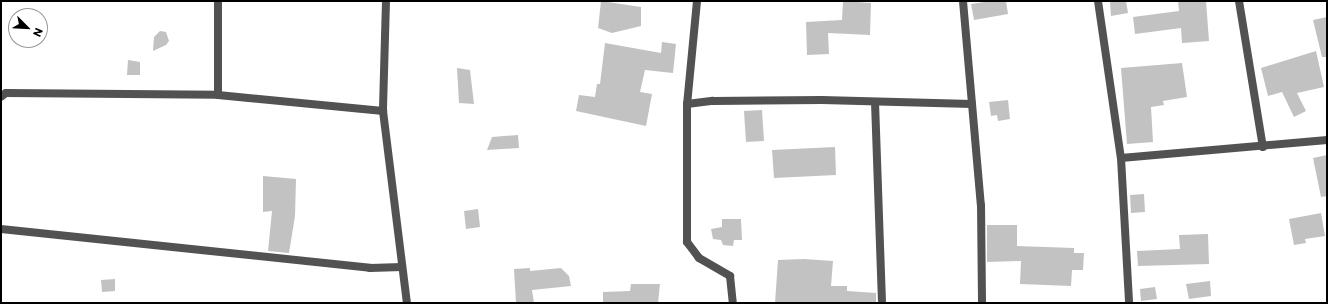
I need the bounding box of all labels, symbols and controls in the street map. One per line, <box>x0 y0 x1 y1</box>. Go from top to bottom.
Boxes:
north arrow <box>8 8 48 48</box>
text: N <box>31 26 46 39</box>

